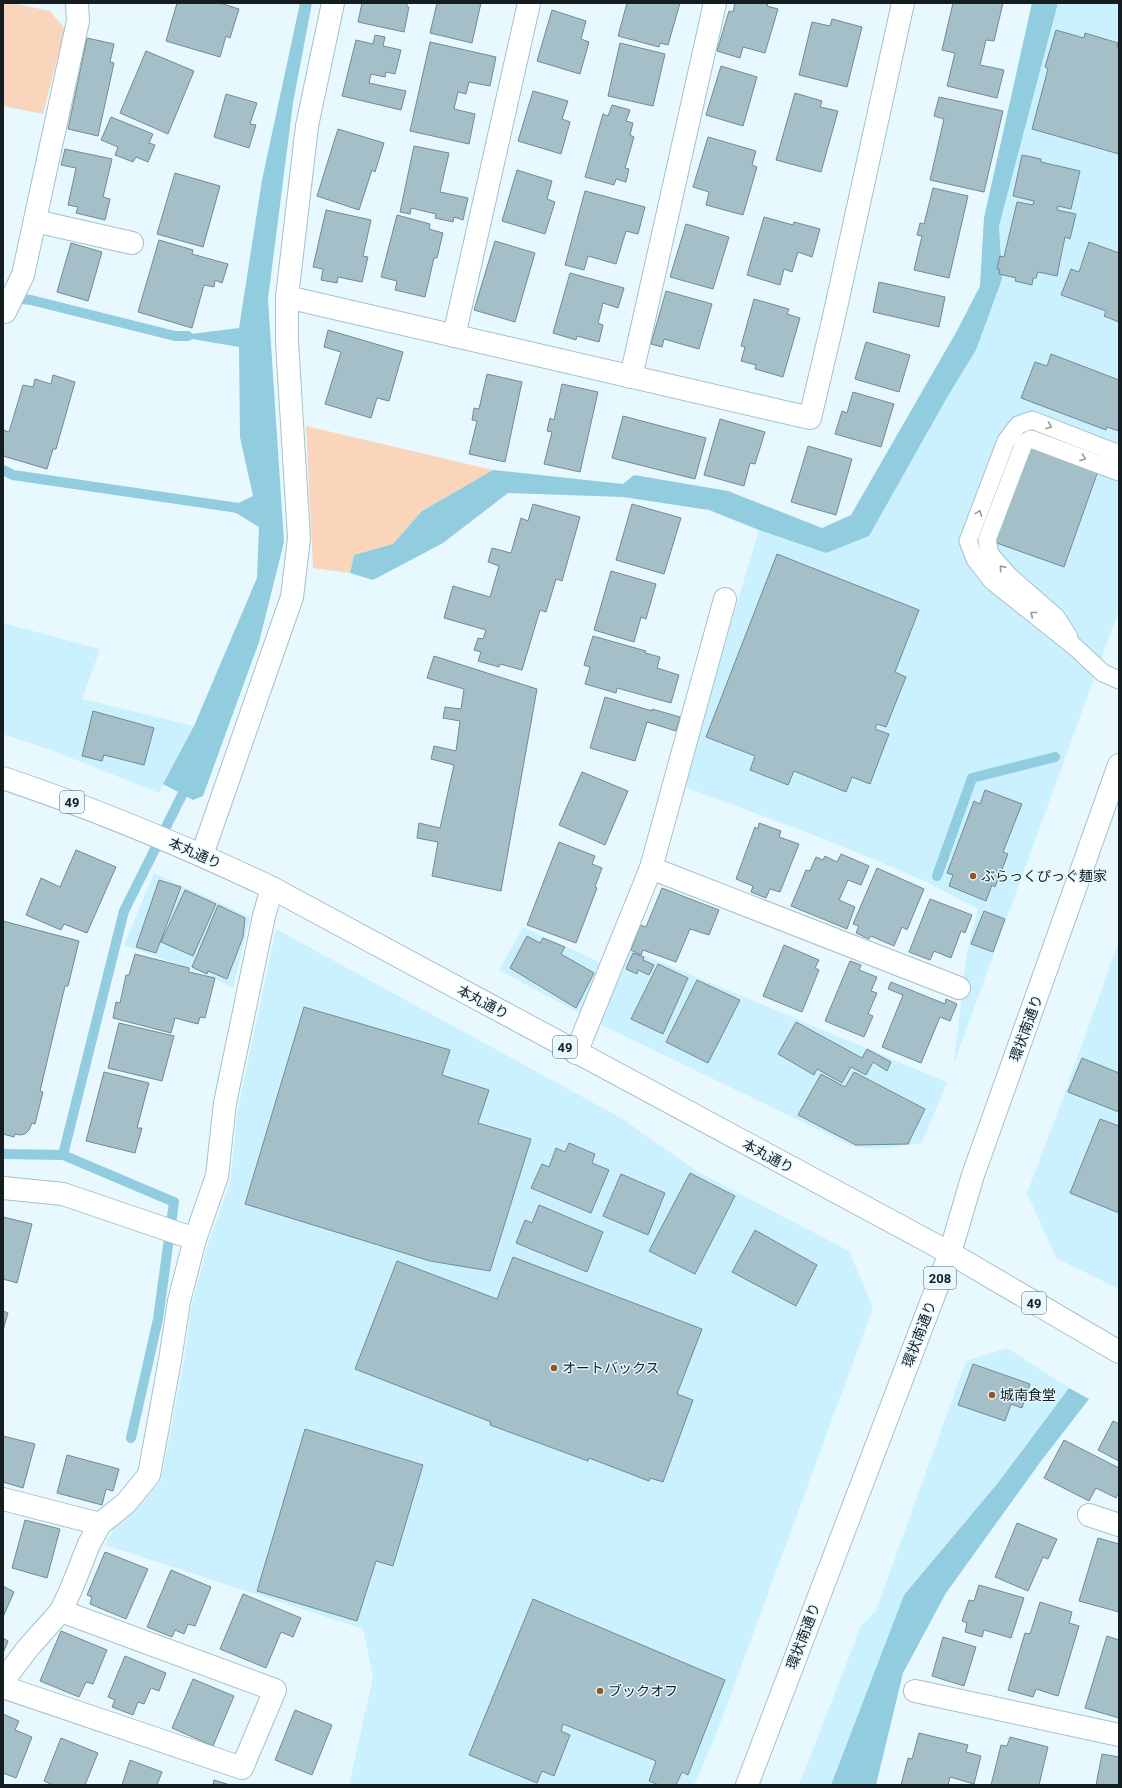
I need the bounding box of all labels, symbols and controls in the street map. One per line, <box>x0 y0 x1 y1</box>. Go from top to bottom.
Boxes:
one-way arrow <box>1045 422 1052 430</box>
one-way arrow <box>1079 454 1086 462</box>
one-way arrow <box>974 510 982 517</box>
one-way arrow <box>1000 565 1007 572</box>
one-way arrow <box>1031 611 1038 618</box>
road number: 49 <box>60 791 84 813</box>
street label: 本丸通り <box>166 834 224 872</box>
place label: ぶらっくぴっぐ麺家 <box>981 868 1107 884</box>
marker: ぶらっくぴっぐ麺家 <box>968 871 978 881</box>
street label: 本丸通り <box>455 982 511 1022</box>
street label: 環状南通り <box>1007 992 1045 1064</box>
road number: 49 <box>553 1036 577 1058</box>
street label: 本丸通り <box>740 1136 796 1176</box>
road number: 208 <box>924 1267 956 1289</box>
road number: 49 <box>1022 1292 1046 1314</box>
street label: 環状南通り <box>899 1298 939 1370</box>
place label: オートバックス <box>562 1360 660 1376</box>
marker: オートバックス <box>549 1363 559 1373</box>
place label: 城南食堂 <box>1000 1387 1056 1403</box>
marker: 城南食堂 <box>987 1390 997 1400</box>
street label: 環状南通り <box>783 1600 823 1672</box>
place label: ブックオフ <box>608 1683 678 1699</box>
marker: ブックオフ <box>595 1686 605 1696</box>

